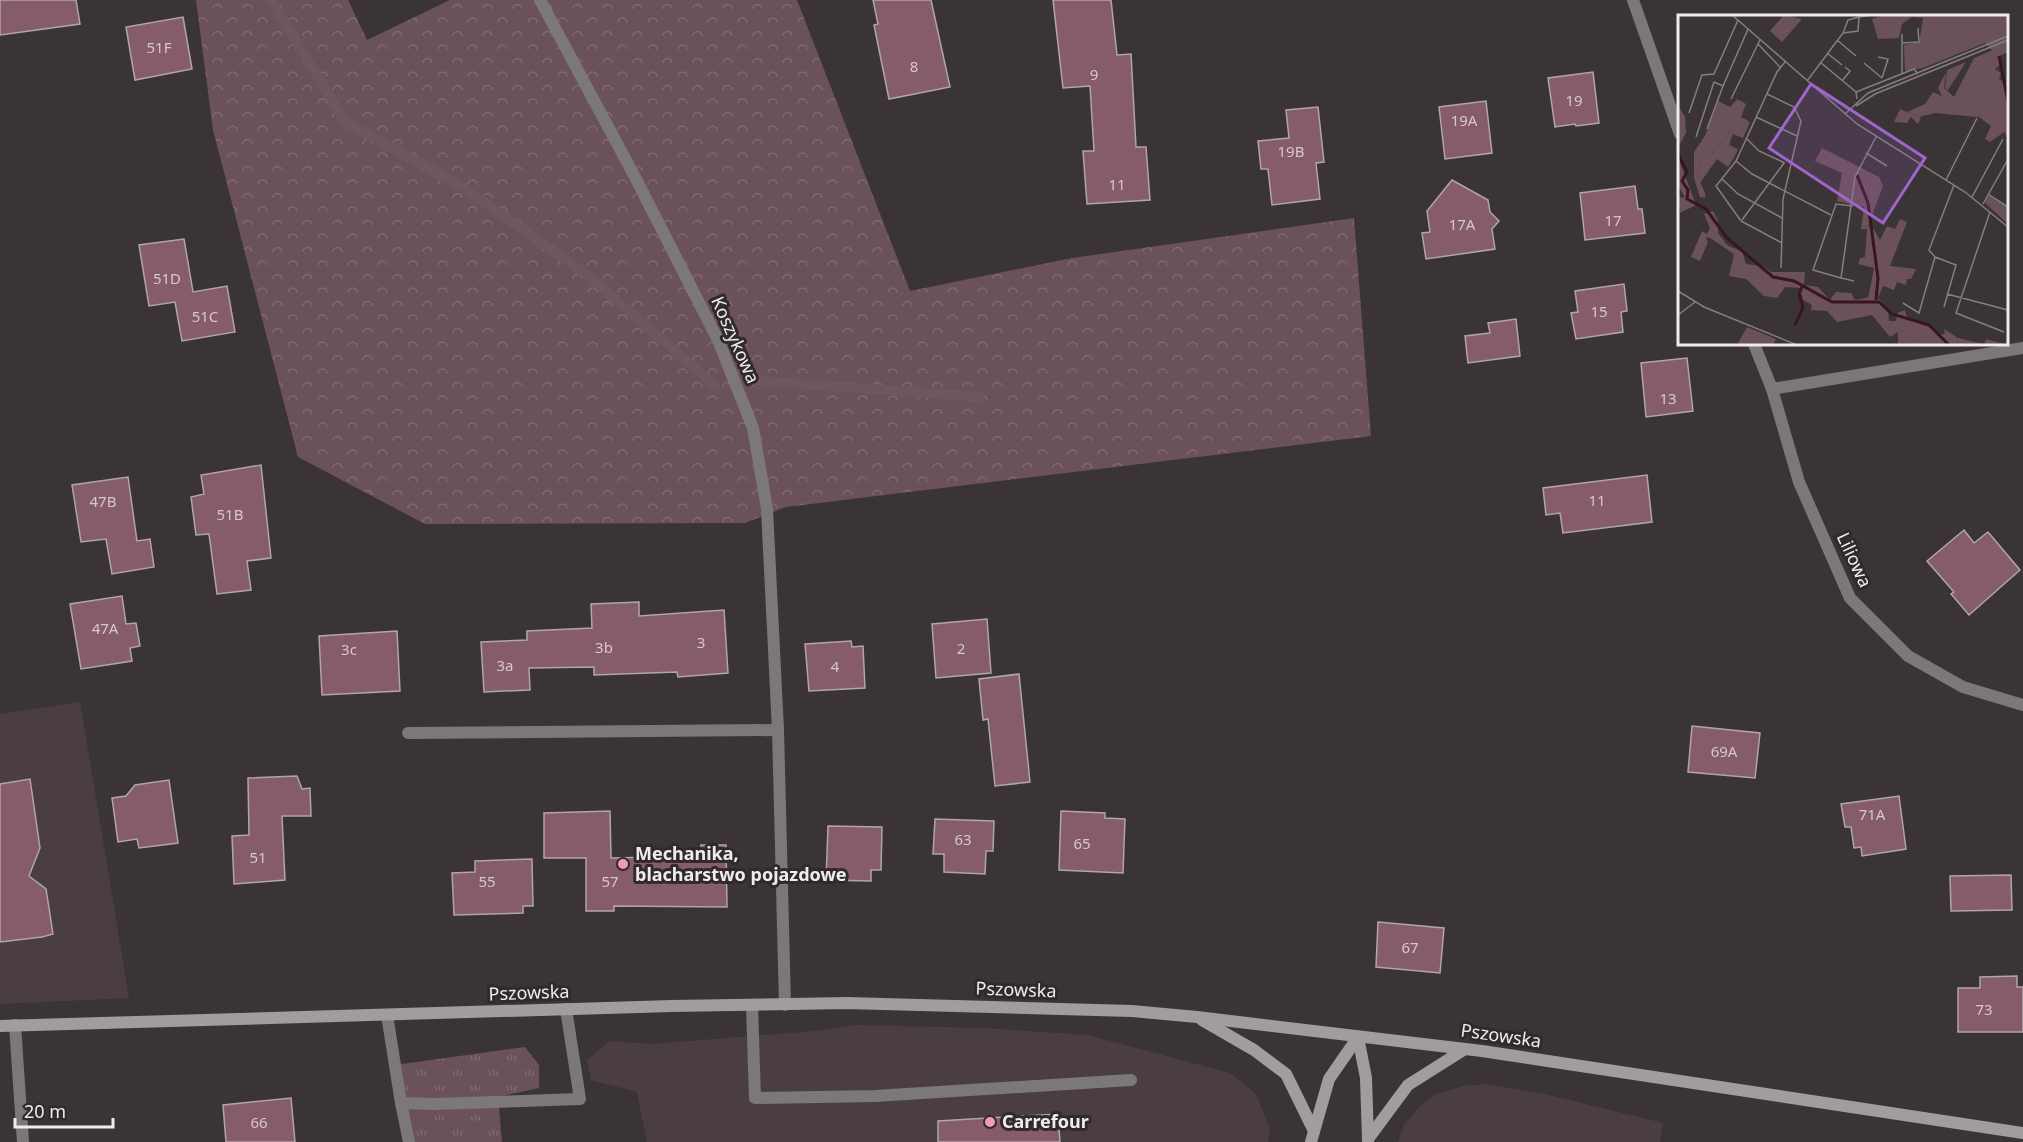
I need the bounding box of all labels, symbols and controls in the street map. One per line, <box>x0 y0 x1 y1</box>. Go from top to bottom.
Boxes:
inset map <box>1678 15 2008 345</box>
house number: 51F <box>147 37 172 57</box>
house number: 8 <box>910 56 918 76</box>
house number: 9 <box>1090 64 1098 84</box>
house number: 19 <box>1565 90 1583 110</box>
house number: 19A <box>1451 110 1478 130</box>
house number: 19B <box>1278 141 1304 161</box>
house number: 11 <box>1108 174 1126 194</box>
house number: 17 <box>1604 210 1622 230</box>
house number: 17A <box>1449 214 1476 234</box>
house number: 51D <box>153 268 181 288</box>
street label: Koszykowa <box>706 292 766 387</box>
house number: 15 <box>1590 301 1608 321</box>
house number: 51C <box>192 306 219 326</box>
house number: 13 <box>1659 388 1677 408</box>
house number: 11 <box>1588 490 1606 510</box>
house number: 47B <box>90 491 116 511</box>
house number: 51B <box>217 504 243 524</box>
street label: Liliowa <box>1832 528 1878 591</box>
house number: 47A <box>92 618 119 638</box>
house number: 3 <box>697 632 705 652</box>
house number: 3b <box>595 637 613 657</box>
house number: 2 <box>957 638 965 658</box>
house number: 3c <box>341 639 357 659</box>
house number: 3a <box>497 655 514 675</box>
house number: 4 <box>831 656 840 676</box>
house number: 69A <box>1711 741 1738 761</box>
house number: 71A <box>1859 804 1886 824</box>
house number: 63 <box>954 829 972 849</box>
house number: 65 <box>1073 833 1091 853</box>
place label: Mechanika, blacharstwo pojazdowe <box>635 841 847 886</box>
house number: 51 <box>249 847 267 867</box>
marker: Mechanika, blacharstwo pojazdowe <box>616 857 630 871</box>
house number: 55 <box>478 871 496 891</box>
house number: 57 <box>601 871 619 891</box>
house number: 67 <box>1401 937 1419 957</box>
street label: Pszowska <box>975 976 1057 1002</box>
street label: Pszowska <box>488 979 570 1005</box>
house number: 73 <box>1975 999 1993 1019</box>
street label: Pszowska <box>1459 1017 1543 1053</box>
scale bar <box>15 1091 112 1129</box>
text: 20 m <box>24 1099 66 1123</box>
place label: Carrefour <box>1002 1109 1089 1133</box>
house number: 66 <box>250 1112 268 1132</box>
marker: Carrefour <box>983 1115 997 1129</box>

